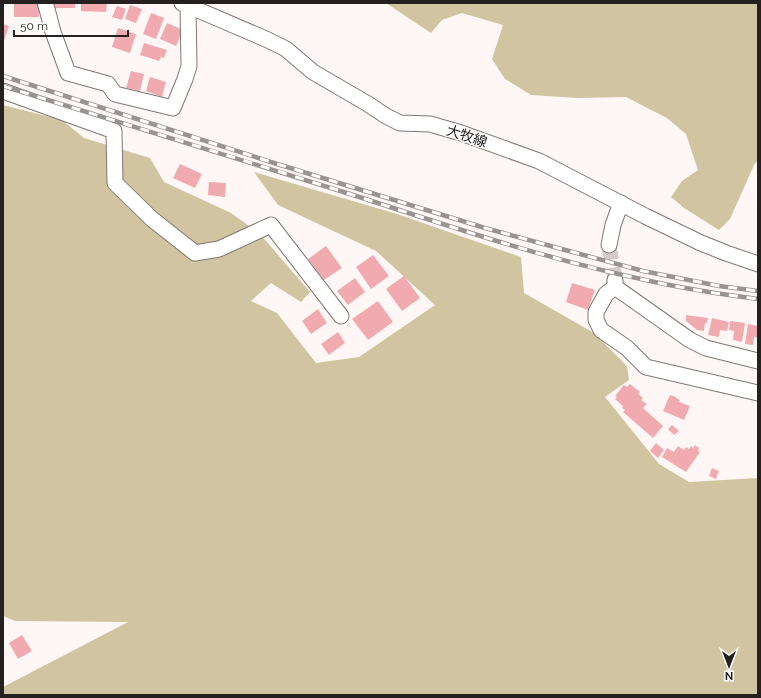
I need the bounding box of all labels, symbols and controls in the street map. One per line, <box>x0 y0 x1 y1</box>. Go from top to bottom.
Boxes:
scale bar <box>14 12 128 38</box>
text: 50 m <box>20 19 48 33</box>
street label: 大牧線 <box>445 122 489 150</box>
north arrow <box>709 646 749 686</box>
text: N <box>725 669 733 682</box>

